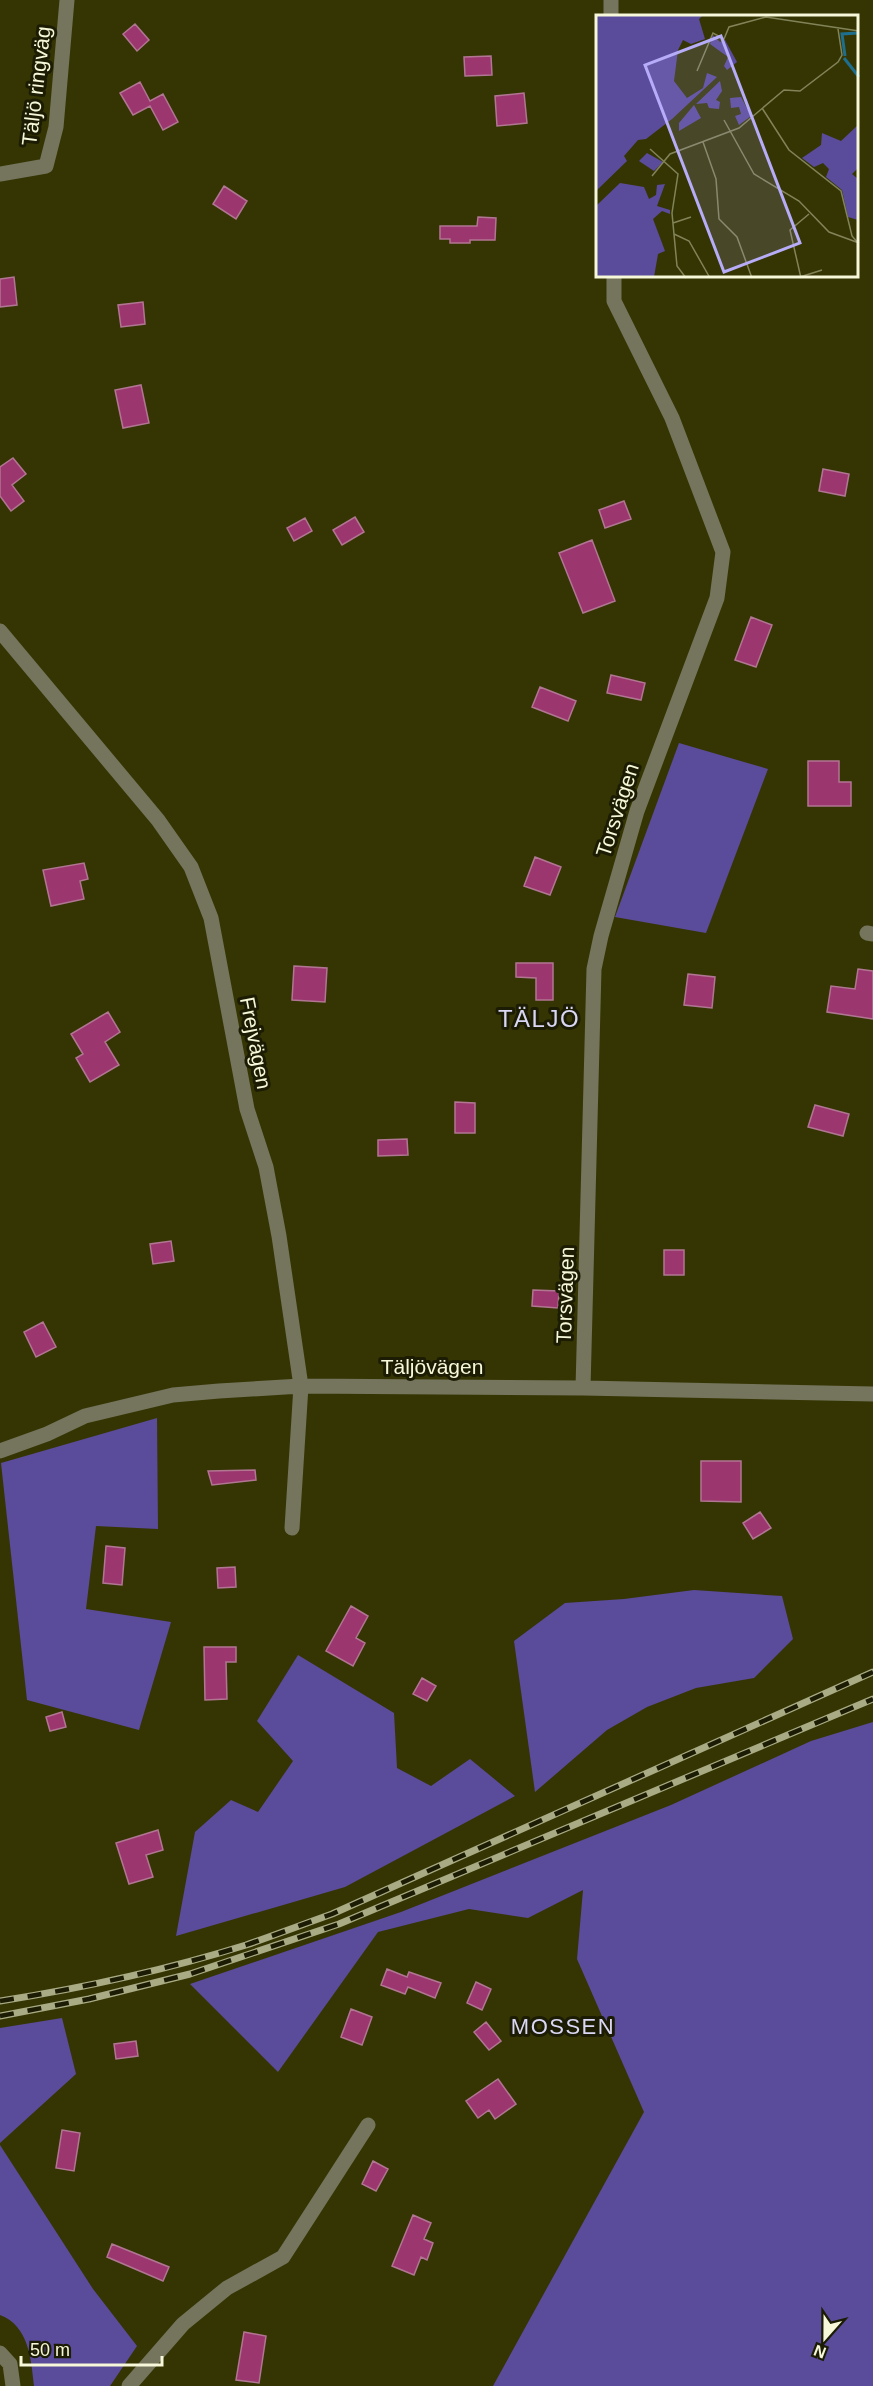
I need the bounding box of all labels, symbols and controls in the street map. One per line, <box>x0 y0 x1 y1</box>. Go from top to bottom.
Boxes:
inset map <box>596 15 858 278</box>
street label: Täljö ringväg <box>17 25 55 147</box>
street label: Torsvägen <box>591 760 643 860</box>
street label: Frejvägen <box>236 995 276 1091</box>
district label: TÄLJÖ <box>498 1005 580 1032</box>
street label: Torsvägen <box>552 1246 578 1344</box>
street label: Täljövägen <box>381 1355 483 1378</box>
district label: MOSSEN <box>511 2014 615 2039</box>
north arrow <box>795 2308 855 2368</box>
scale bar <box>21 2329 162 2367</box>
text: 50 m <box>30 2340 70 2360</box>
text: N <box>811 2342 828 2362</box>

